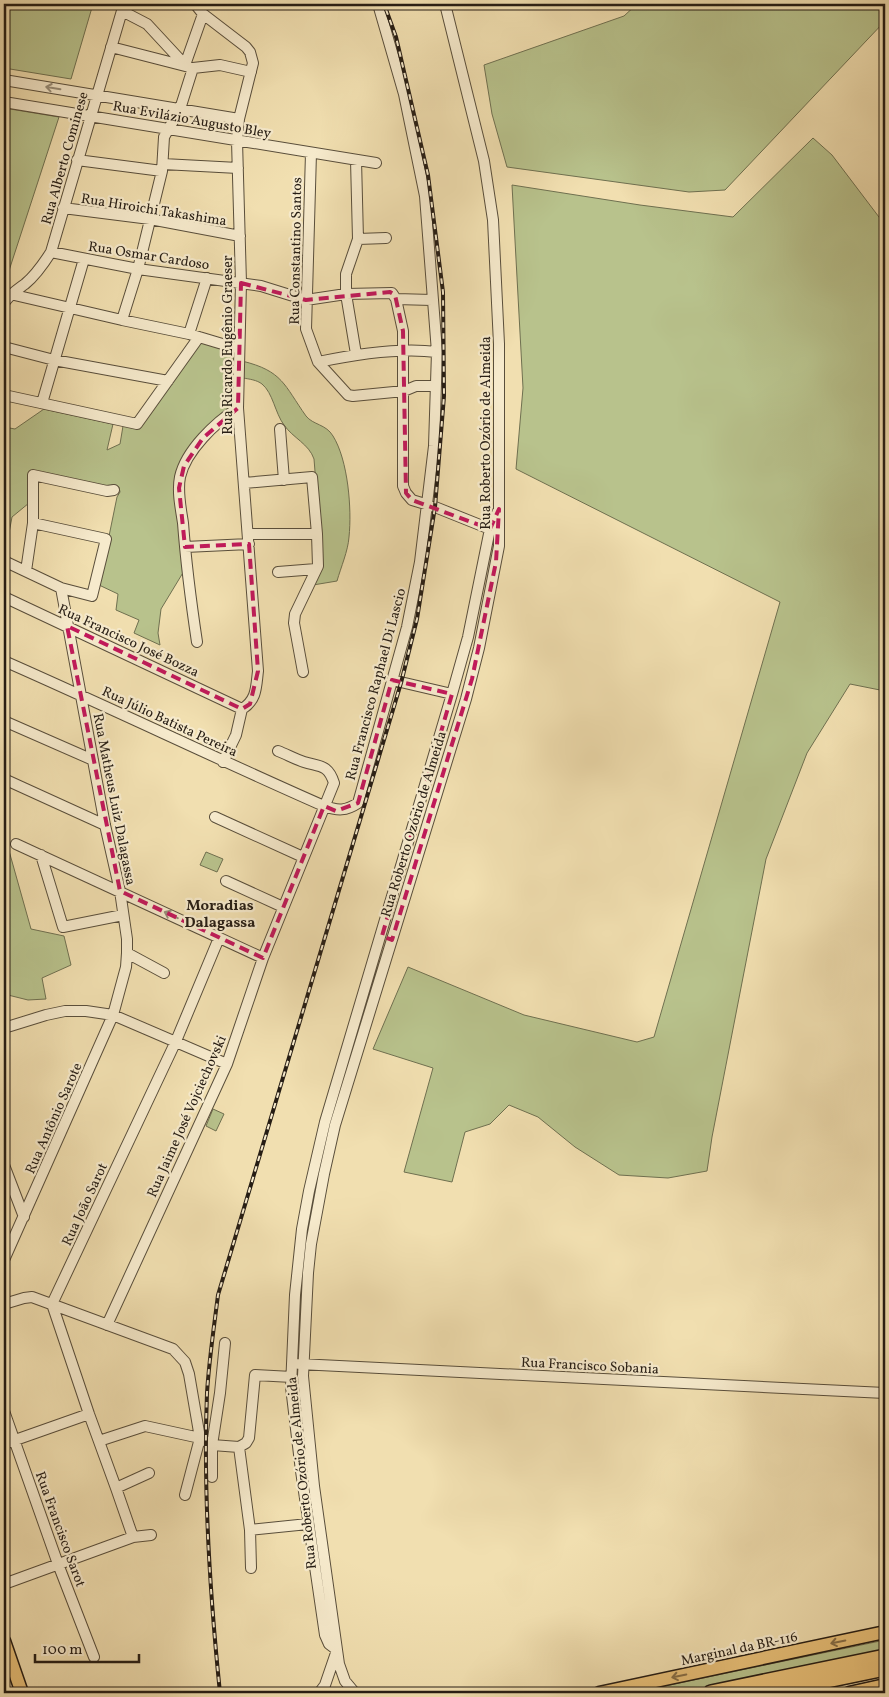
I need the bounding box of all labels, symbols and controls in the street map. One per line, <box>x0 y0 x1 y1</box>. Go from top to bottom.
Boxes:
one-way arrow <box>45 83 61 93</box>
street label: Rua Alberto Cominese <box>37 89 94 227</box>
street label: Rua Evilázio Augusto Bley <box>111 97 273 144</box>
street label: Rua Constantino Santos <box>286 177 307 325</box>
street label: Rua Hiroichi Takashima <box>80 190 228 231</box>
street label: Rua Osmar Cardoso <box>87 238 211 275</box>
street label: Rua Ricardo Eugênio Graeser <box>219 255 238 435</box>
street label: Rua Roberto Ozório de Almeida <box>477 336 496 530</box>
street label: Rua Francisco Raphael Di Lascio <box>342 586 411 783</box>
street label: Rua Francisco José Bozza <box>55 600 202 682</box>
street label: Rua Júlio Batista Pereira <box>98 683 240 762</box>
street label: Rua Matheus Luiz Dalagassa <box>88 712 140 887</box>
street label: Rua Roberto Ozório de Almeida <box>377 729 452 920</box>
district label: Moradias Dalagassa <box>185 896 255 934</box>
one-way arrow <box>164 910 179 920</box>
street label: Rua Jaime José Vojciechovski <box>143 1033 232 1201</box>
street label: Rua Antônio Sarote <box>21 1060 88 1177</box>
street label: Rua João Sarot <box>58 1160 113 1249</box>
street label: Rua Francisco Sobania <box>520 1353 659 1380</box>
street label: Rua Roberto Ozório de Almeida <box>283 1376 322 1570</box>
street label: Rua Francisco Sarot <box>30 1469 89 1590</box>
street label: Marginal da BR-116 <box>679 1628 799 1671</box>
scale bar <box>35 1632 139 1664</box>
one-way arrow <box>830 1638 846 1647</box>
text: 100 m <box>42 1640 82 1661</box>
one-way arrow <box>671 1672 687 1681</box>

